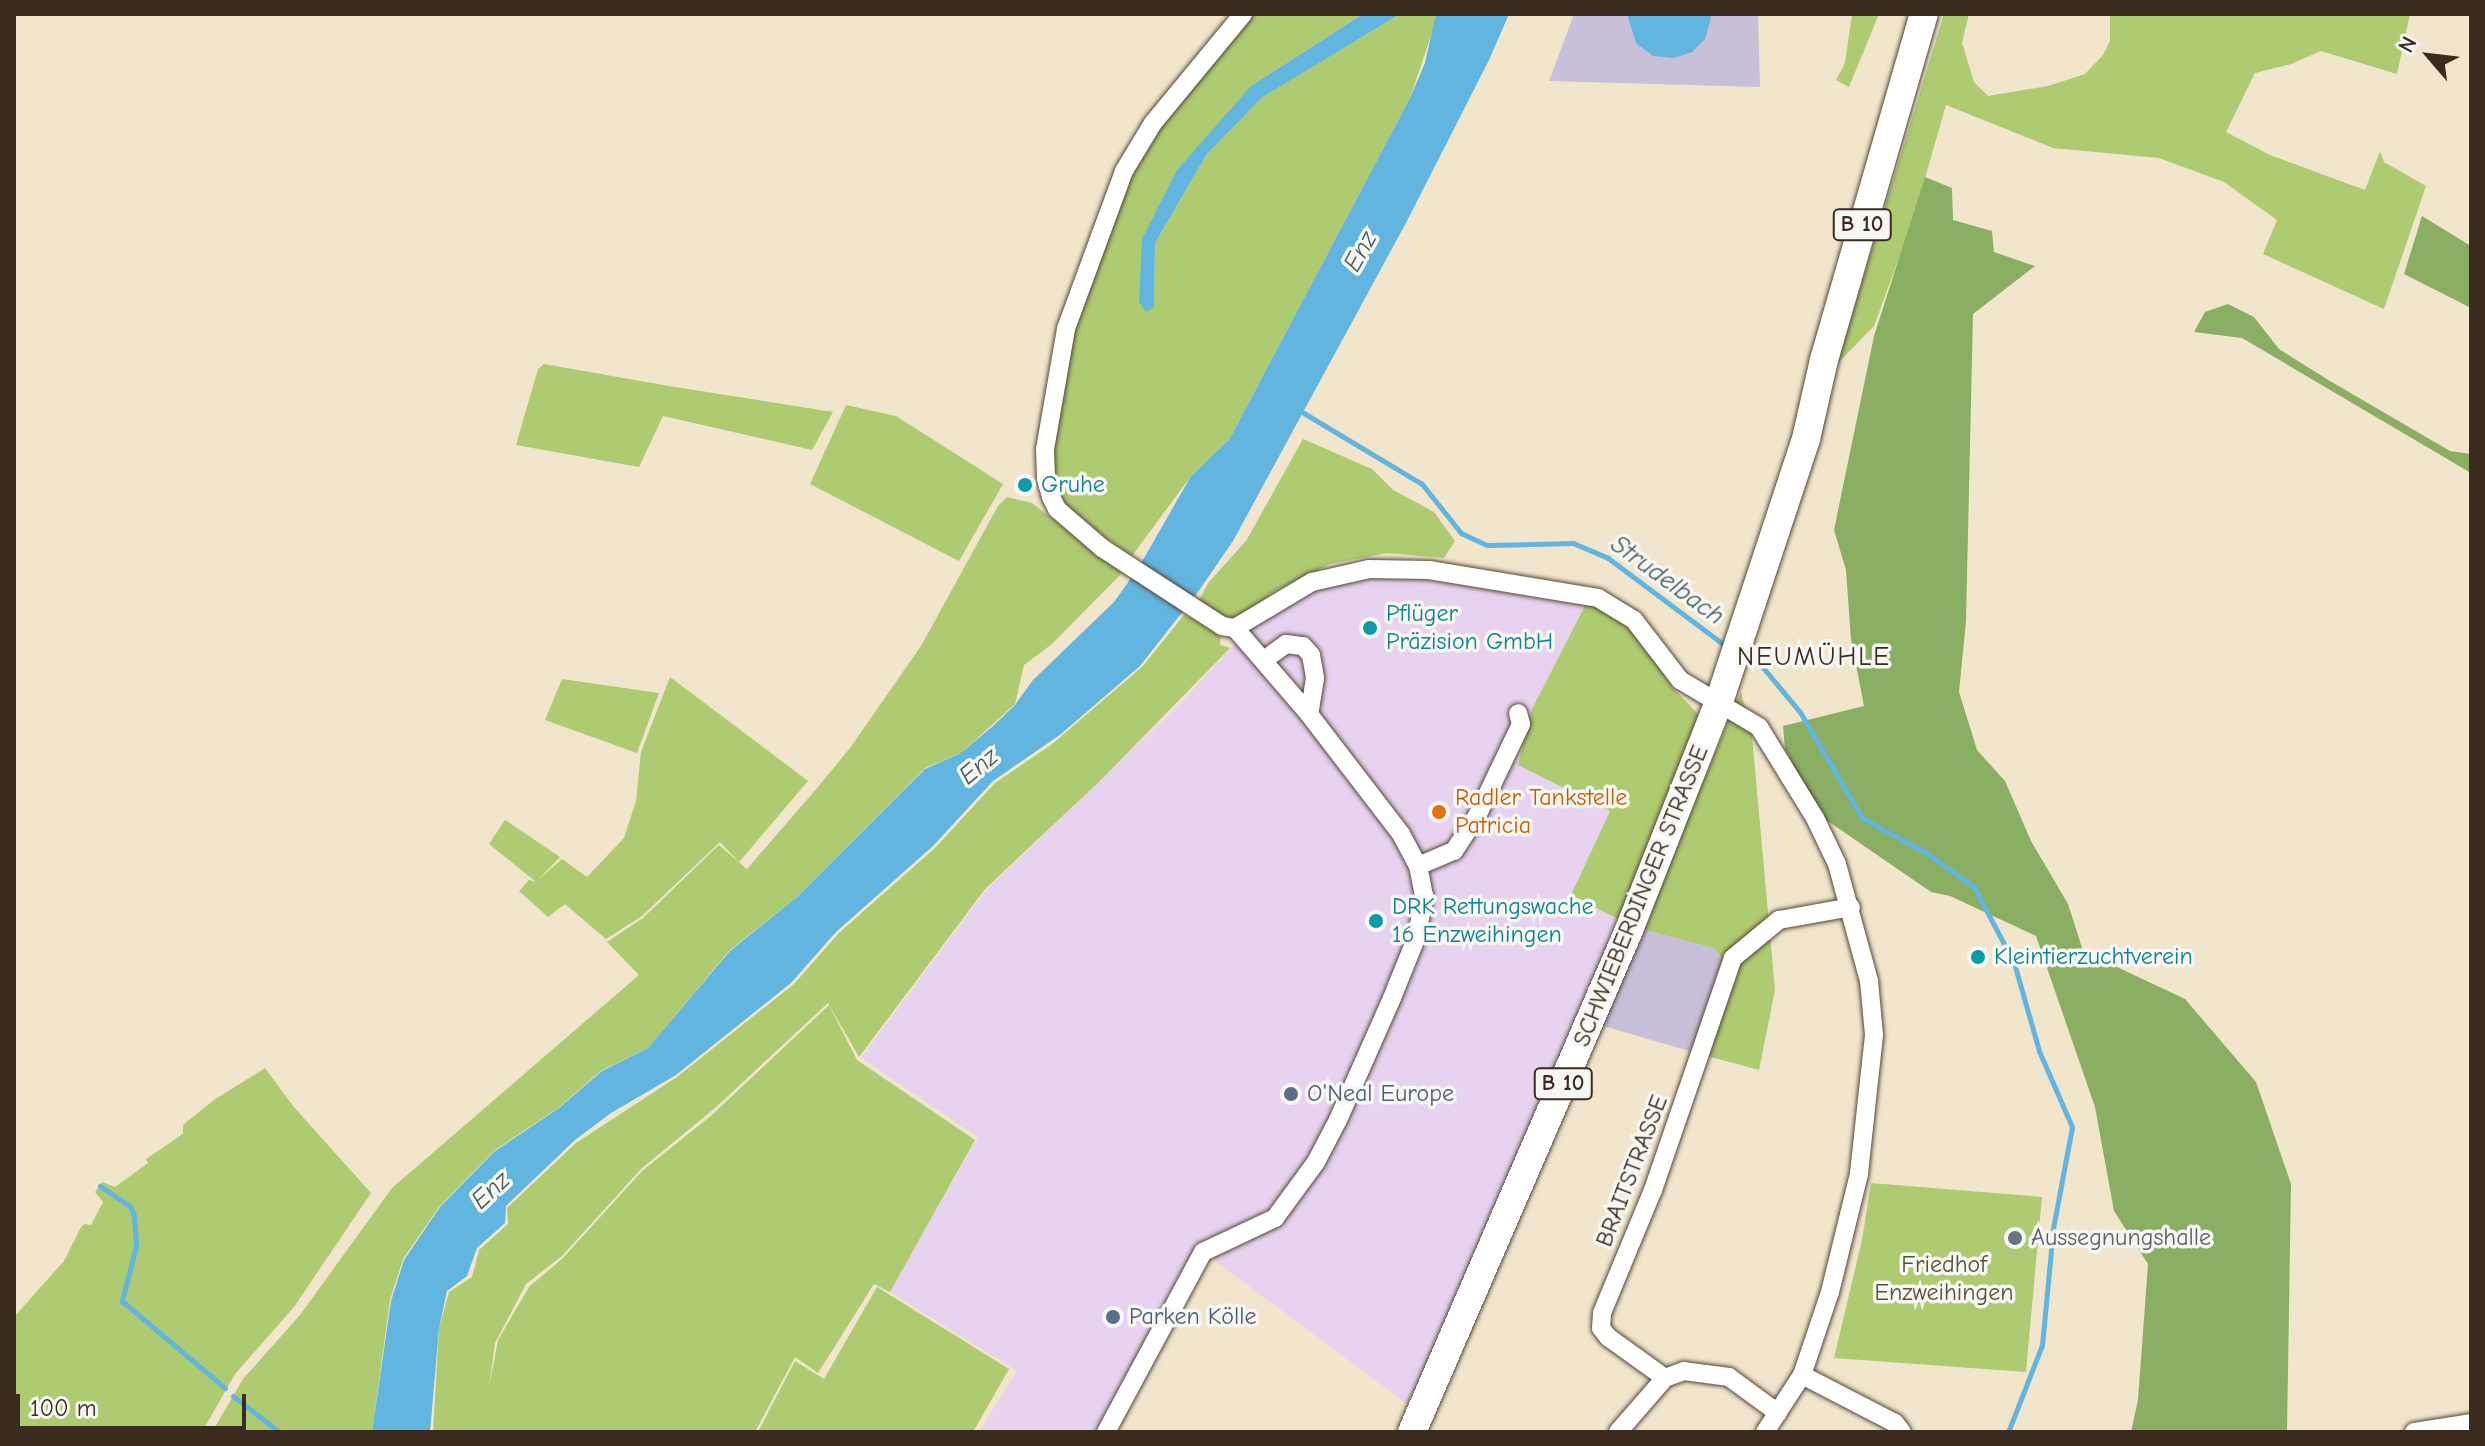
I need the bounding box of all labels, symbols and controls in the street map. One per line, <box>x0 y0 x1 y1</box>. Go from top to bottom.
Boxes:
north arrow <box>2389 16 2469 96</box>
text: N <box>2393 32 2423 57</box>
road number: B 10 <box>1832 207 1892 243</box>
water label: Enz <box>1337 226 1385 278</box>
place label: Gruhe <box>1041 471 1105 499</box>
marker: Gruhe <box>1016 476 1034 494</box>
water label: Strudelbach <box>1604 529 1730 633</box>
place label: Pflüger Präzision GmbH <box>1386 600 1553 656</box>
marker: Pflüger Präzision GmbH <box>1361 619 1379 637</box>
district label: NEUMÜHLE <box>1737 642 1891 674</box>
street label: SCHWIEBERDINGER STRASSE <box>1567 741 1715 1051</box>
water label: Enz <box>953 742 1005 792</box>
place label: Radler Tankstelle Patricia <box>1455 784 1627 840</box>
marker: Radler Tankstelle Patricia <box>1430 803 1448 821</box>
place label: DRK Rettungswache 16 Enzweihingen <box>1392 893 1594 949</box>
marker: DRK Rettungswache 16 Enzweihingen <box>1367 912 1385 930</box>
place label: Kleintierzuchtverein <box>1994 943 2193 971</box>
marker: Kleintierzuchtverein <box>1969 948 1987 966</box>
road number: B 10 <box>1533 1066 1593 1102</box>
place label: O'Neal Europe <box>1307 1080 1454 1108</box>
marker: O'Neal Europe <box>1282 1085 1300 1103</box>
street label: BRAITSTRASSE <box>1590 1091 1674 1251</box>
water label: Enz <box>465 1166 517 1216</box>
place label: Aussegnungshalle <box>2031 1224 2211 1252</box>
marker: Aussegnungshalle <box>2006 1229 2024 1247</box>
park label: Friedhof Enzweihingen <box>1874 1251 2014 1307</box>
place label: Parken Kölle <box>1129 1303 1256 1331</box>
marker: Parken Kölle <box>1104 1308 1122 1326</box>
scale bar <box>20 1378 250 1428</box>
text: 100 m <box>30 1394 97 1422</box>

